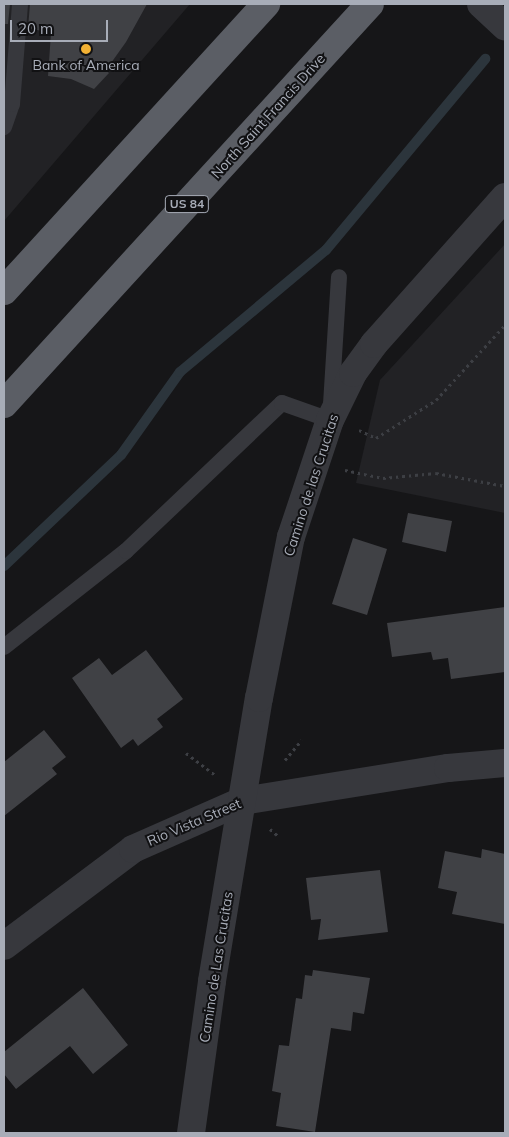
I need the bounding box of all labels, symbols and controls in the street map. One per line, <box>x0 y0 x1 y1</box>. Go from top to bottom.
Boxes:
scale bar <box>12 10 110 42</box>
text: 20 m <box>18 19 53 38</box>
marker: Bank of America <box>80 43 92 55</box>
street label: North Saint Francis Drive <box>208 50 328 182</box>
place label: Bank of America <box>32 57 140 73</box>
road number: US 84 <box>164 194 210 213</box>
street label: Camino de las Crucitas <box>280 412 342 558</box>
street label: Rio Vista Street <box>145 795 243 849</box>
street label: Camino de Las Crucitas <box>196 890 236 1044</box>

